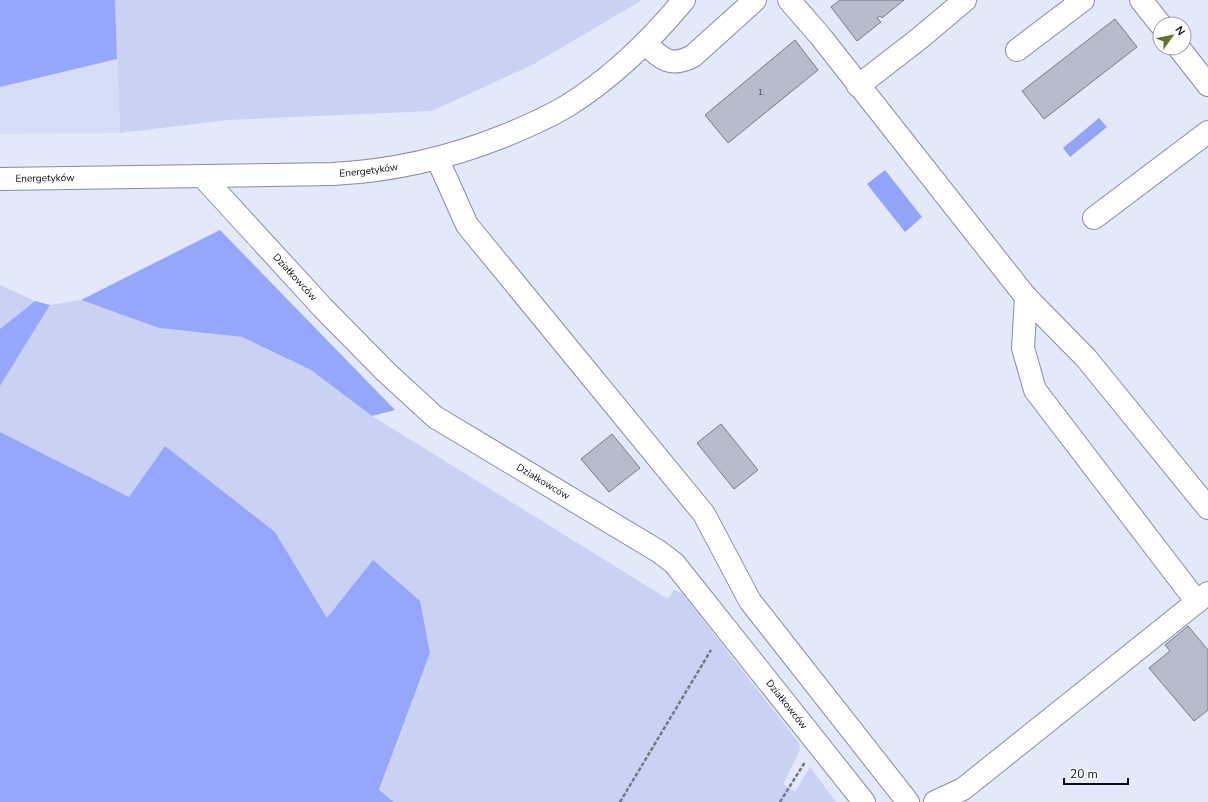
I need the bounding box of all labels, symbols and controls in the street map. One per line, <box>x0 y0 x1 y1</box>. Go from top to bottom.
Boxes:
north arrow <box>1152 16 1192 56</box>
text: N <box>1171 23 1188 38</box>
house number: 1. <box>758 87 764 98</box>
street label: Energetyków <box>339 160 400 181</box>
street label: Energetyków <box>15 171 75 186</box>
street label: Działkowców <box>269 250 321 305</box>
street label: Działkowców <box>514 460 573 504</box>
street label: Działkowców <box>762 677 811 733</box>
scale bar <box>1064 760 1128 786</box>
text: 20 m <box>1070 766 1098 782</box>

